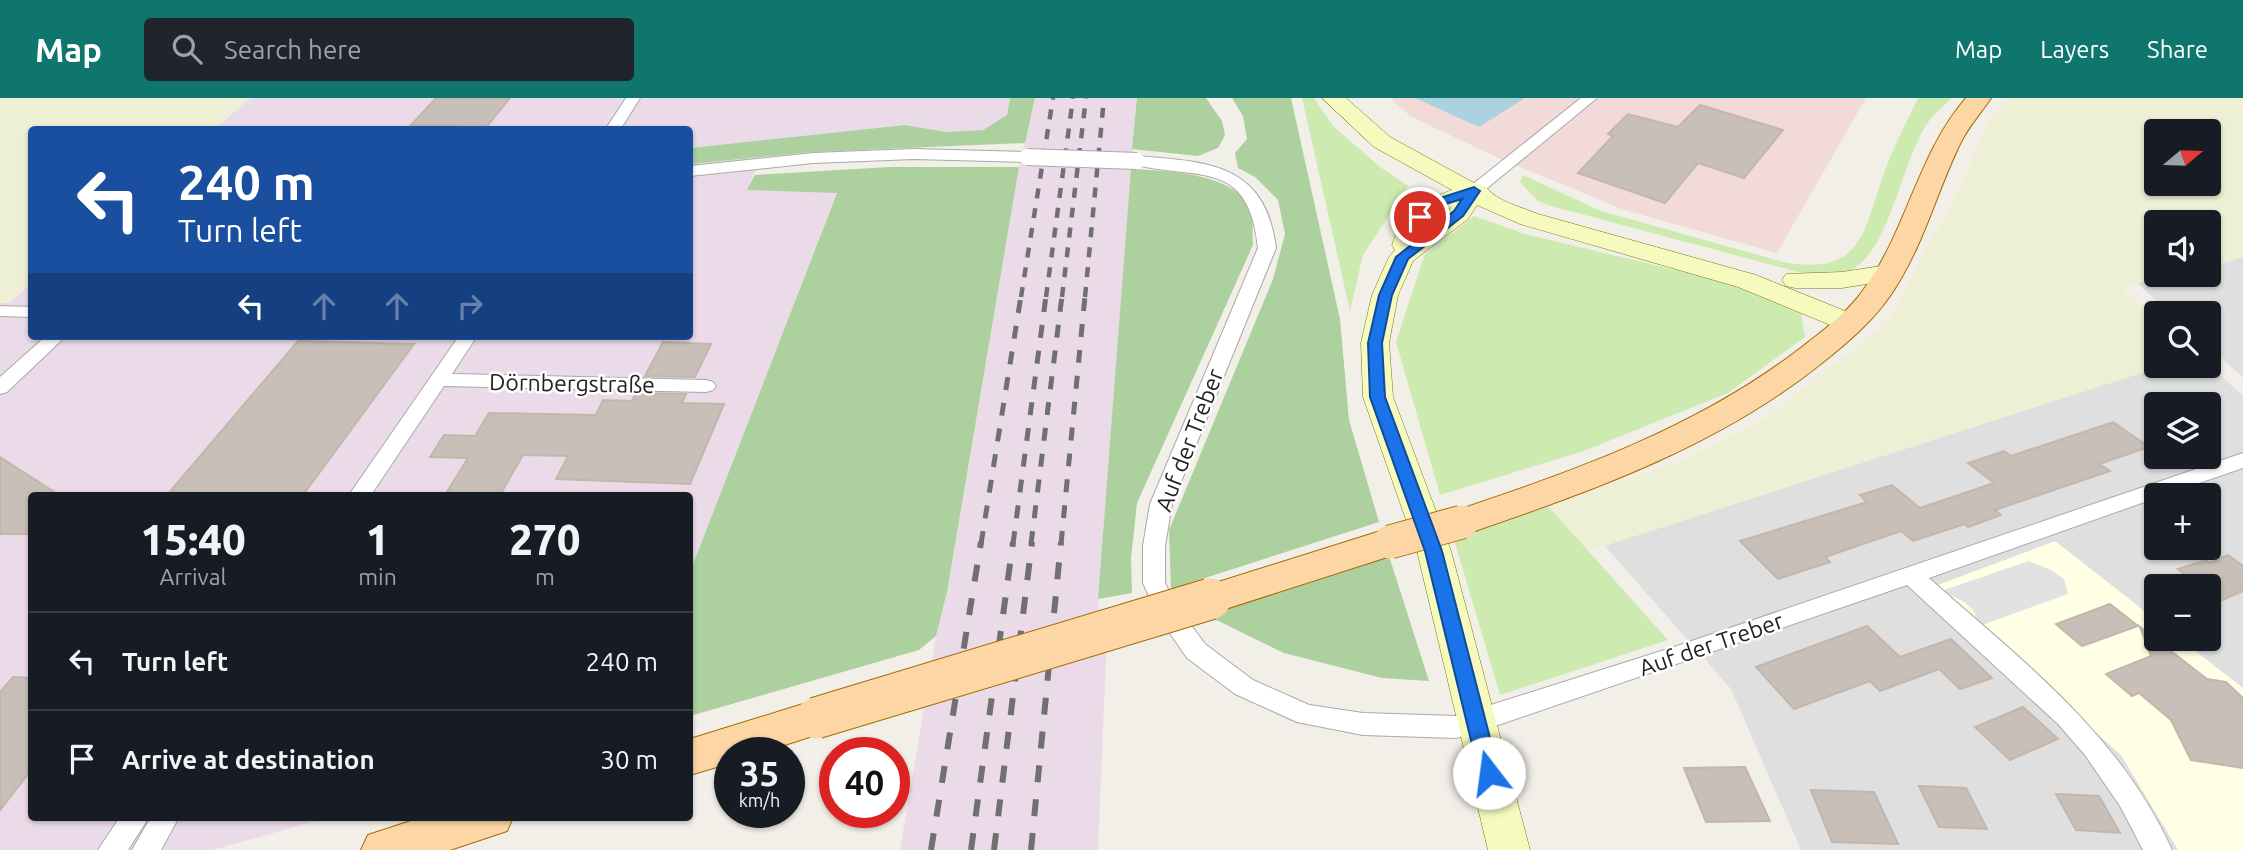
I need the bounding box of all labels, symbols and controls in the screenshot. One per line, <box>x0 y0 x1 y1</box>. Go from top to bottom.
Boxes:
search box <box>144 18 634 81</box>
icon: search <box>168 30 206 68</box>
text: Map <box>35 31 102 68</box>
text: Search here <box>224 35 362 64</box>
text: Map <box>1955 36 2002 63</box>
text: Layers <box>2040 36 2109 63</box>
text: Share <box>2147 36 2208 63</box>
north arrow <box>2144 119 2221 196</box>
map controls <box>2144 119 2221 651</box>
icon: left <box>63 154 154 245</box>
text: 240 m <box>178 154 315 209</box>
pin <box>1390 187 1450 247</box>
icon: arrive <box>1401 198 1439 236</box>
button: sound <box>2144 210 2221 287</box>
text: Turn left <box>178 212 302 248</box>
icon: left <box>232 287 270 325</box>
icon: ahead <box>305 287 343 325</box>
icon: ahead <box>378 287 416 325</box>
icon: right <box>451 287 489 325</box>
button: search <box>2144 301 2221 378</box>
street label: Auf der Treber <box>1150 365 1228 515</box>
street label: Dörnbergstraße <box>489 369 655 397</box>
button: layers <box>2144 392 2221 469</box>
button: + <box>2144 483 2221 560</box>
text: 15:40 <box>141 516 246 563</box>
text: 1 <box>366 516 389 563</box>
text: 270 <box>509 516 580 563</box>
text: Arrival <box>160 564 227 589</box>
text: min <box>358 564 397 589</box>
text: m <box>535 564 555 589</box>
button: − <box>2144 574 2221 651</box>
street label: Auf der Treber <box>1636 608 1786 680</box>
icon: left <box>63 642 101 680</box>
text: Turn left <box>122 647 228 676</box>
text: 240 m <box>586 647 658 676</box>
position arrow <box>1452 736 1526 810</box>
speed limit sign: 40 <box>819 737 910 828</box>
icon: arrive <box>63 740 101 778</box>
text: Arrive at destination <box>122 745 375 774</box>
text: 30 m <box>600 745 658 774</box>
text: 35 <box>740 753 779 793</box>
text: km/h <box>739 790 780 810</box>

